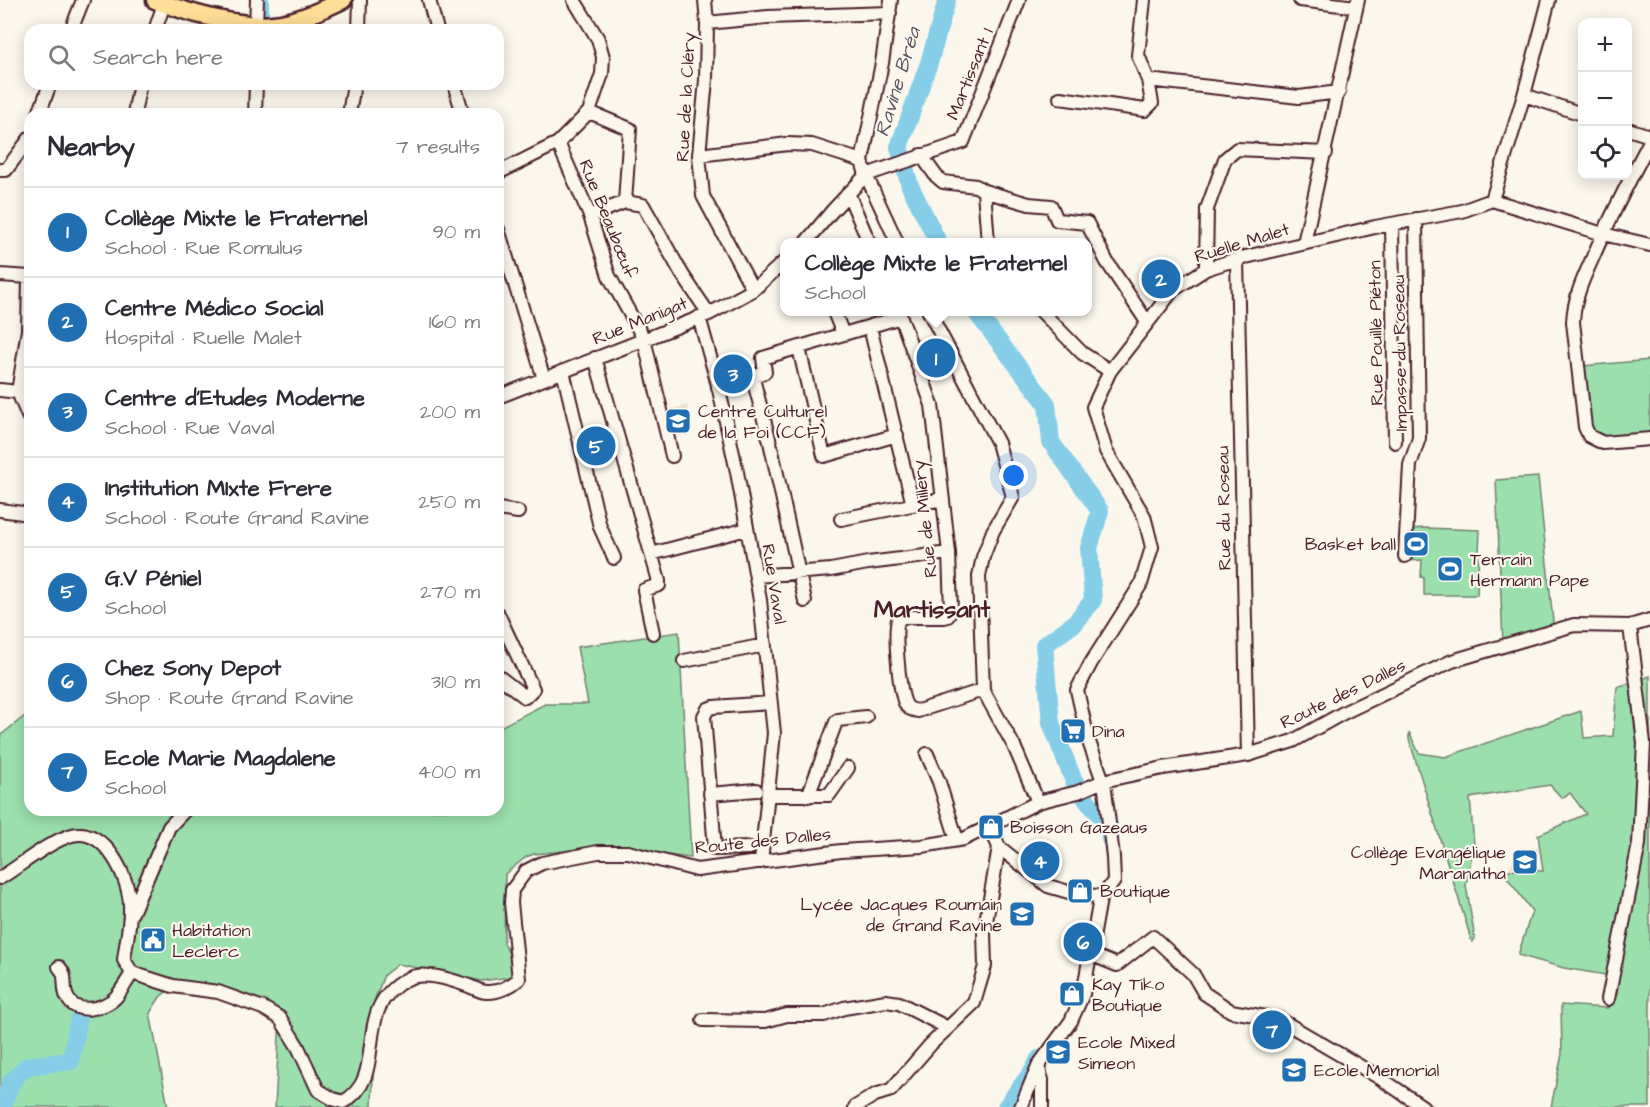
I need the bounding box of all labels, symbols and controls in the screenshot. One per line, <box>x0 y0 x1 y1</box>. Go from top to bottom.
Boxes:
map controls <box>1578 18 1632 180</box>
button: + <box>1578 18 1632 72</box>
water label: Ravine Bréa <box>868 23 928 140</box>
search box <box>24 24 504 90</box>
street label: Martissant 1 <box>940 24 1000 124</box>
street label: Rue de la Cléry <box>670 32 703 162</box>
icon: search <box>45 41 78 74</box>
text: Search here <box>93 42 223 73</box>
button: − <box>1578 72 1632 126</box>
button: locate <box>1578 126 1632 180</box>
text: Nearby <box>48 129 135 165</box>
text: 7 results <box>396 133 480 161</box>
street label: Rue Beaubœuf <box>573 156 643 282</box>
text: Collège Mixte le Fraternel <box>105 203 367 234</box>
street label: Ruelle Malet <box>1191 216 1293 269</box>
text: 1 <box>66 218 69 246</box>
text: 90 m <box>432 218 480 246</box>
text: School · Rue Romulus <box>105 234 303 262</box>
popup <box>780 238 1092 316</box>
text: Collège Mixte le Fraternel <box>805 248 1067 279</box>
pin: 2 <box>1142 256 1180 302</box>
street label: Rue Pouillé Piéton <box>1362 260 1390 406</box>
street label: Impasse du Roseau <box>1386 275 1414 431</box>
text: School <box>805 279 866 307</box>
street label: Rue Manigat <box>589 290 692 352</box>
text: Centre Médico Social <box>105 293 323 324</box>
text: 2 <box>62 308 73 336</box>
text: 160 m <box>429 308 480 336</box>
text: Hospital · Ruelle Malet <box>105 324 302 352</box>
pin: 1 <box>916 336 956 380</box>
pin: 3 <box>714 352 752 397</box>
text: Centre d'Etudes Moderne <box>105 383 365 414</box>
text: 3 <box>62 398 73 426</box>
text: 200 m <box>420 398 480 426</box>
place label: Centre Culturel de la Foi (CCF) <box>698 399 827 445</box>
school or university icon: Centre Culturel de la Foi (CCF) <box>663 406 693 436</box>
text: School · Rue Vaval <box>105 414 275 442</box>
pin: 5 <box>576 424 616 468</box>
street label: Rue du Roseau <box>1210 446 1238 570</box>
street label: Rue de Millery <box>906 459 945 579</box>
your location <box>999 461 1028 490</box>
text: Institution MIxte Frere <box>105 473 332 504</box>
text: 4 <box>61 488 74 516</box>
text: 250 m <box>418 488 480 516</box>
text: School · Route Grand Ravine <box>105 504 369 532</box>
sports icon: Basket ball <box>1401 529 1431 559</box>
place label: Basket ball <box>1305 532 1396 557</box>
street label: Rue Vaval <box>755 542 793 626</box>
place label: Terrain Hermann Pape <box>1470 547 1590 593</box>
sports icon: Terrain Hermann Pape <box>1435 554 1465 584</box>
text: G.V Péniel <box>105 563 202 594</box>
text: 5 <box>60 578 75 606</box>
text: 270 m <box>420 578 480 606</box>
district label: Martissant <box>874 593 991 627</box>
text: School <box>105 594 166 622</box>
text: Chez Sony Depot <box>105 653 281 684</box>
street label: Route des Dalles <box>1276 653 1410 735</box>
text: 6 <box>61 668 74 696</box>
text: 310 m <box>431 668 480 696</box>
text: Shop · Route Grand Ravine <box>105 684 354 712</box>
supermarket icon: Dina <box>1058 716 1088 746</box>
place label: Dina <box>1092 719 1125 744</box>
text: Ecole Marie Magdalene <box>105 743 336 774</box>
text: 7 <box>61 758 74 786</box>
text: 400 m <box>418 758 480 786</box>
text: School <box>105 774 166 802</box>
shop icon: Boisson Gazeaus <box>976 812 1006 842</box>
place label: Boisson Gazeaus <box>1010 815 1148 840</box>
street label: Route des Dalles <box>694 821 832 861</box>
pin: 4 <box>1020 838 1060 884</box>
place label: Collège Evangélique Maranatha <box>1351 840 1506 886</box>
school or university icon: Collège Evangélique Maranatha <box>1510 847 1540 877</box>
shop icon: Boutique <box>1065 876 1095 906</box>
place label: Boutique <box>1100 879 1170 904</box>
place label: Lycée Jacques Roumain de Grand Ravine <box>800 892 1002 938</box>
school or university icon: Lycée Jacques Roumain de Grand Ravine <box>1007 899 1037 929</box>
place label: Habitation Leclerc <box>172 918 250 964</box>
pin: 6 <box>1064 920 1102 964</box>
public building icon: Habitation Leclerc <box>138 925 168 955</box>
place label: Kay Tiko Boutique <box>1092 972 1164 1018</box>
shop icon: Kay Tiko Boutique <box>1057 979 1087 1009</box>
pin: 7 <box>1252 1008 1292 1052</box>
place label: Ecole Mixed Simeon <box>1078 1030 1175 1076</box>
school or university icon: Ecole Mixed Simeon <box>1043 1037 1073 1067</box>
school or university icon: Ecole Memorial <box>1279 1055 1309 1085</box>
place label: Ecole Memorial <box>1314 1058 1440 1083</box>

